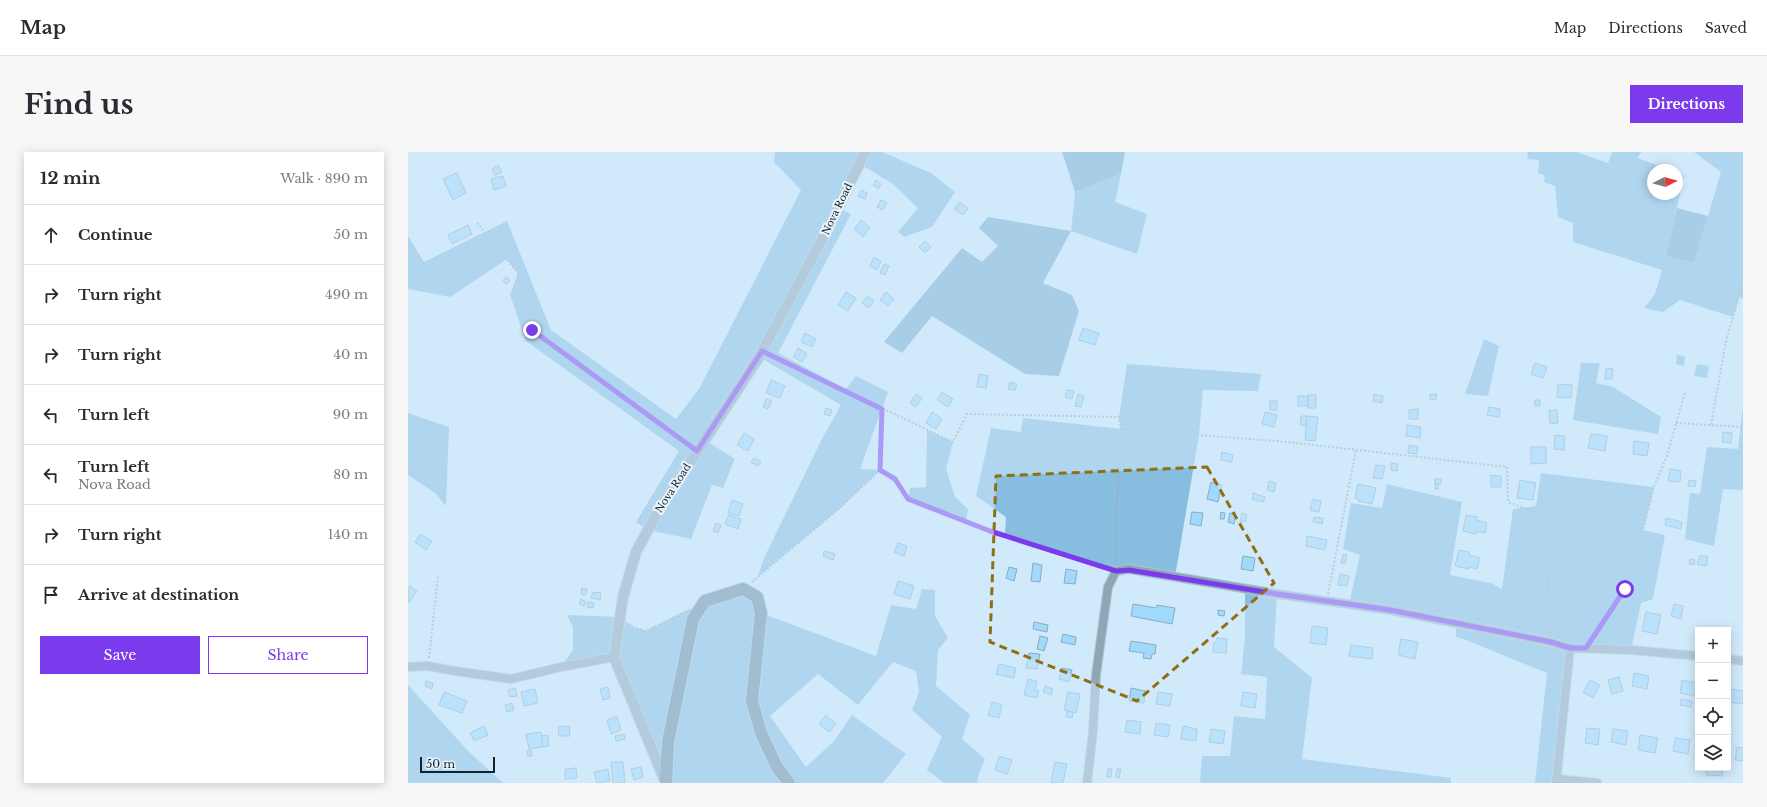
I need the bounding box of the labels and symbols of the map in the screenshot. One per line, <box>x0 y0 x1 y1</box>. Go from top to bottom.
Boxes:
north arrow <box>1647 164 1683 200</box>
street label: Nova Road <box>819 181 855 237</box>
route end <box>523 321 541 339</box>
street label: Nova Road <box>652 461 694 515</box>
route start <box>1616 580 1634 598</box>
scale bar <box>420 755 495 774</box>

